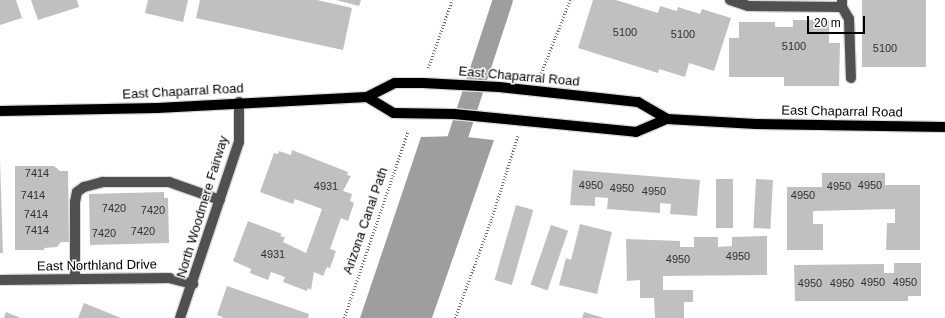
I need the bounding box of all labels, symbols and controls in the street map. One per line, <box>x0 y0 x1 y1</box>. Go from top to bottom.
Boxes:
scale bar <box>809 8 867 34</box>
text: 20 m <box>814 16 841 30</box>
house number: 5100 <box>613 25 637 39</box>
house number: 5100 <box>671 27 695 41</box>
house number: 5100 <box>782 39 806 53</box>
house number: 5100 <box>873 41 897 55</box>
street label: East Chaparral Road <box>458 64 580 90</box>
street label: East Chaparral Road <box>122 81 244 103</box>
street label: East Chaparral Road <box>781 103 903 121</box>
street label: North Woodmere Fairway <box>174 134 232 280</box>
house number: 7414 <box>25 166 49 180</box>
street label: Arizona Canal Path <box>340 166 392 276</box>
house number: 4950 <box>579 178 603 192</box>
house number: 4950 <box>858 178 882 192</box>
house number: 4931 <box>314 179 338 193</box>
house number: 4950 <box>827 179 851 193</box>
house number: 4950 <box>610 181 634 195</box>
house number: 4950 <box>642 184 666 198</box>
house number: 7414 <box>21 188 45 202</box>
house number: 4950 <box>791 188 815 202</box>
house number: 7420 <box>102 201 126 215</box>
house number: 7420 <box>141 203 165 217</box>
house number: 7414 <box>24 207 48 221</box>
house number: 7414 <box>25 223 49 237</box>
house number: 7420 <box>131 224 155 238</box>
house number: 7420 <box>92 226 116 240</box>
house number: 4931 <box>261 247 285 261</box>
house number: 4950 <box>726 249 750 263</box>
house number: 4950 <box>666 252 690 266</box>
street label: East Northland Drive <box>37 257 157 275</box>
house number: 4950 <box>861 275 885 289</box>
house number: 4950 <box>893 275 917 289</box>
house number: 4950 <box>798 276 822 290</box>
house number: 4950 <box>830 276 854 290</box>

